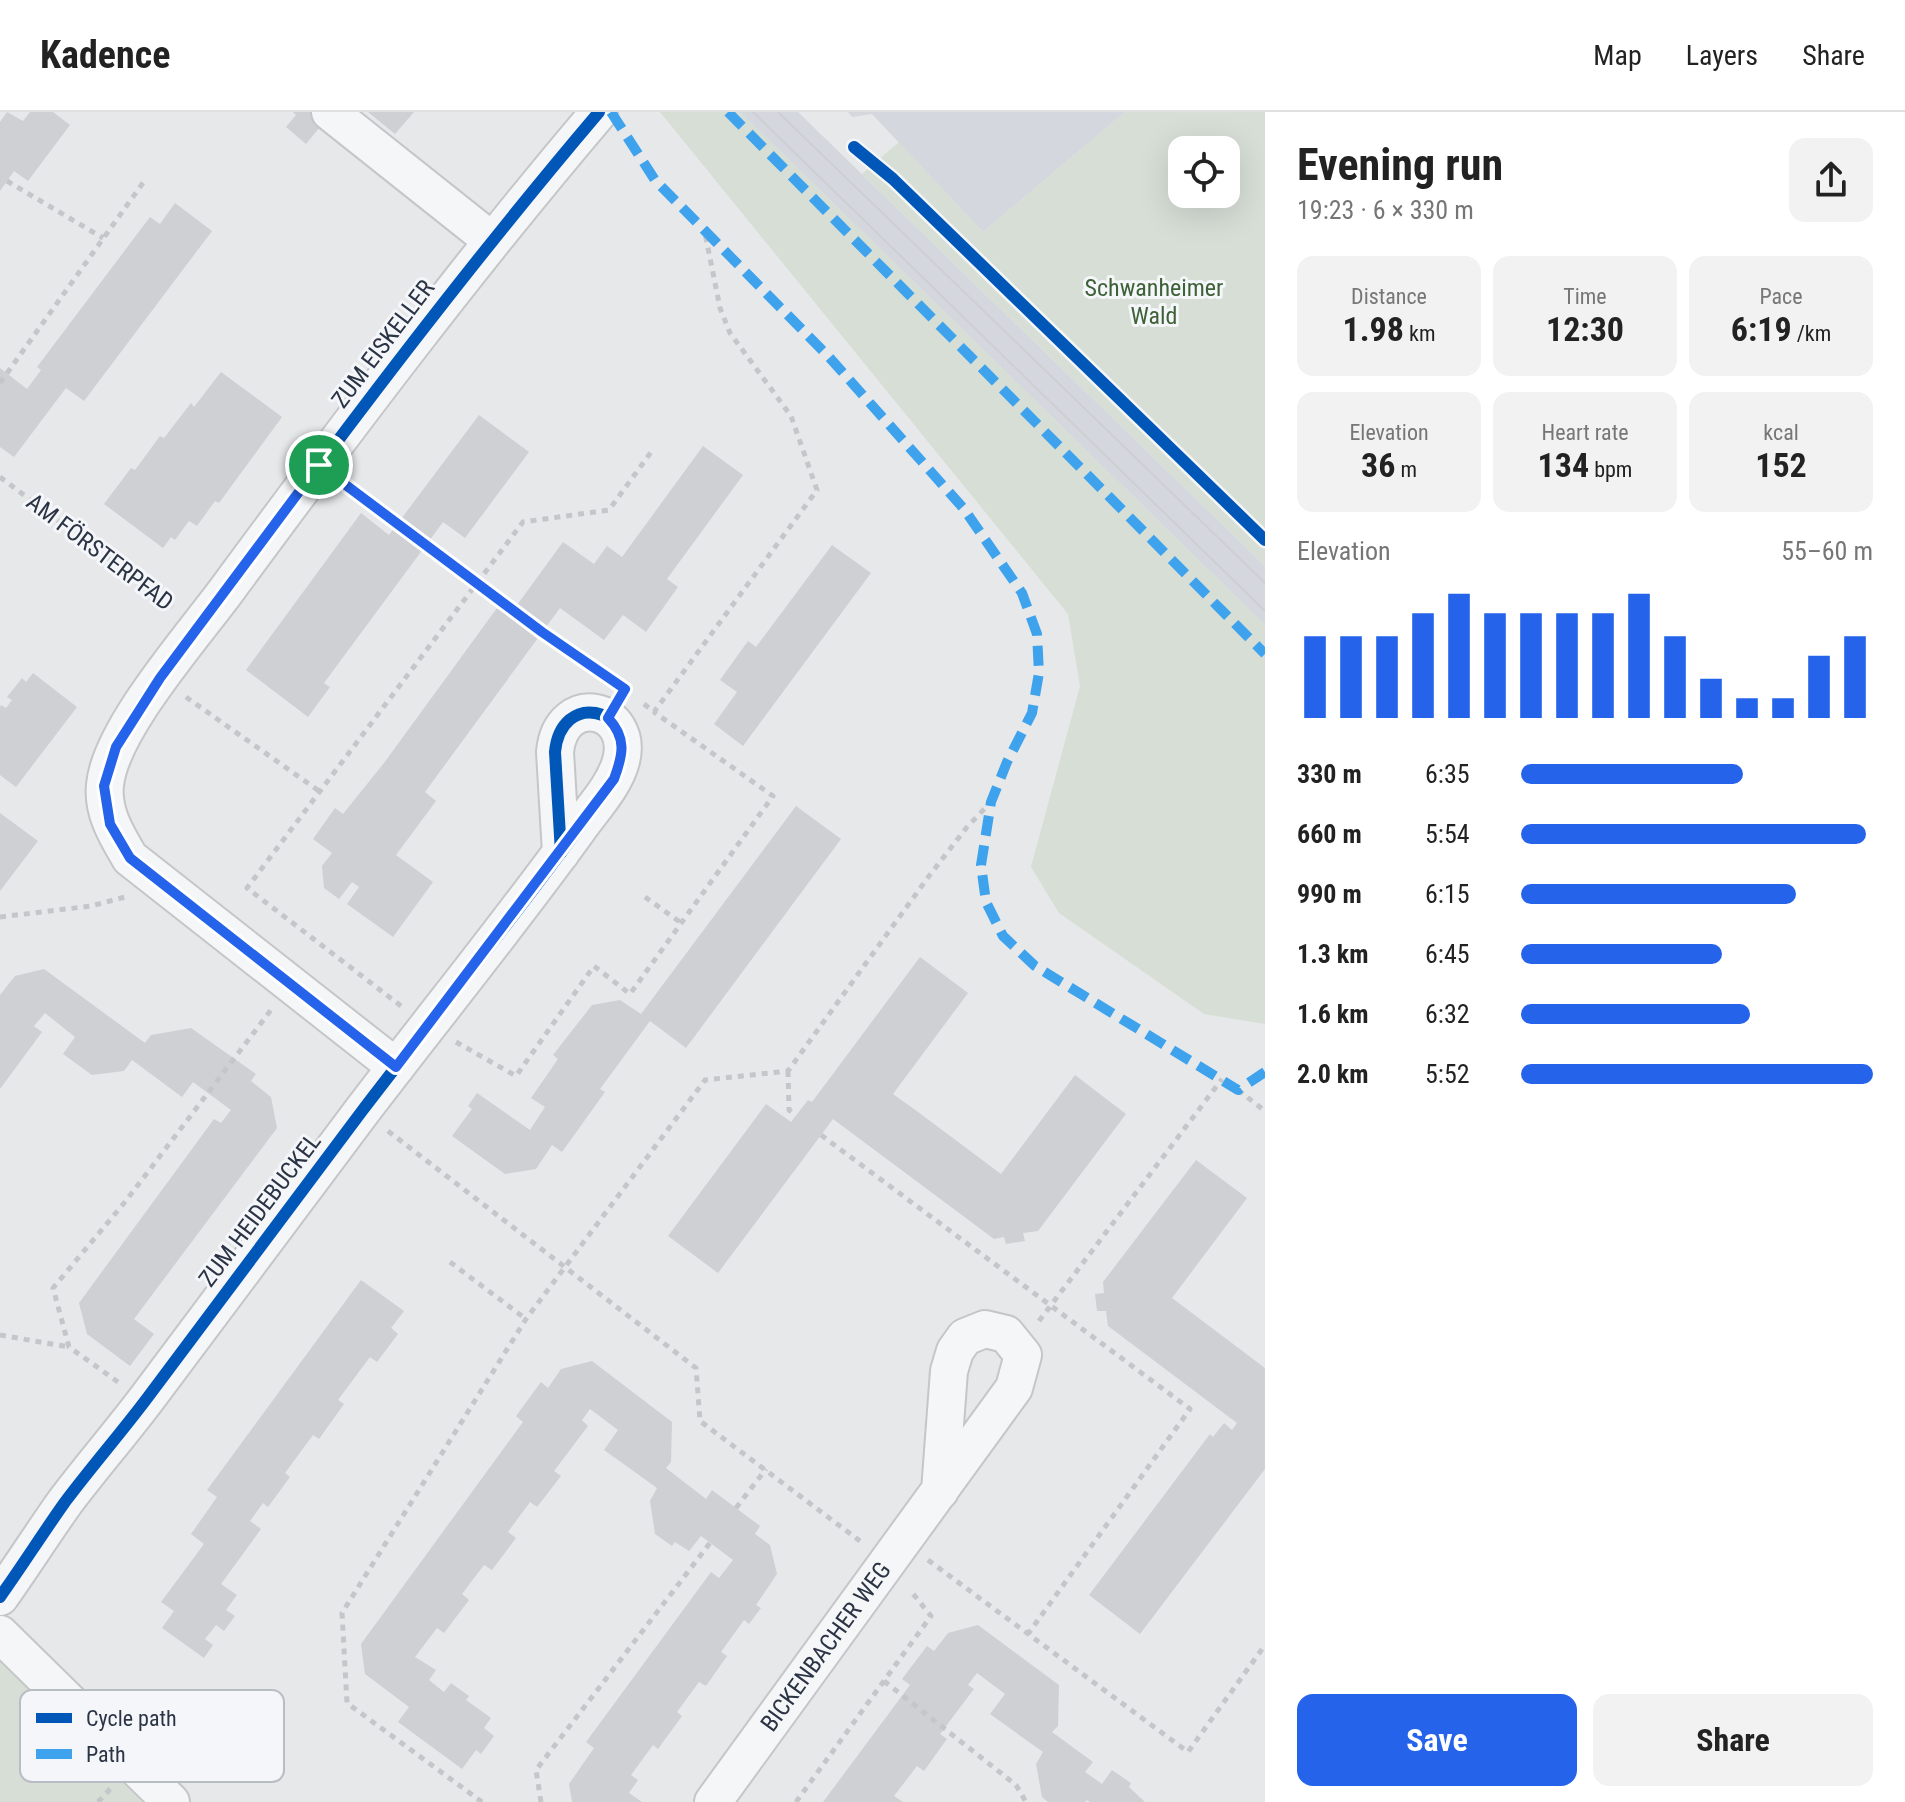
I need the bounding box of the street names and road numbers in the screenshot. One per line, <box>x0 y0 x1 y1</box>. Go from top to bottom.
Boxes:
street label: ZUM EISKELLER <box>326 274 440 413</box>
street label: AM FÖRSTERPFAD <box>21 488 179 616</box>
street label: ZUM HEIDEBUCKEL <box>193 1128 327 1292</box>
street label: BICKENBACHER WEG <box>755 1557 897 1737</box>

